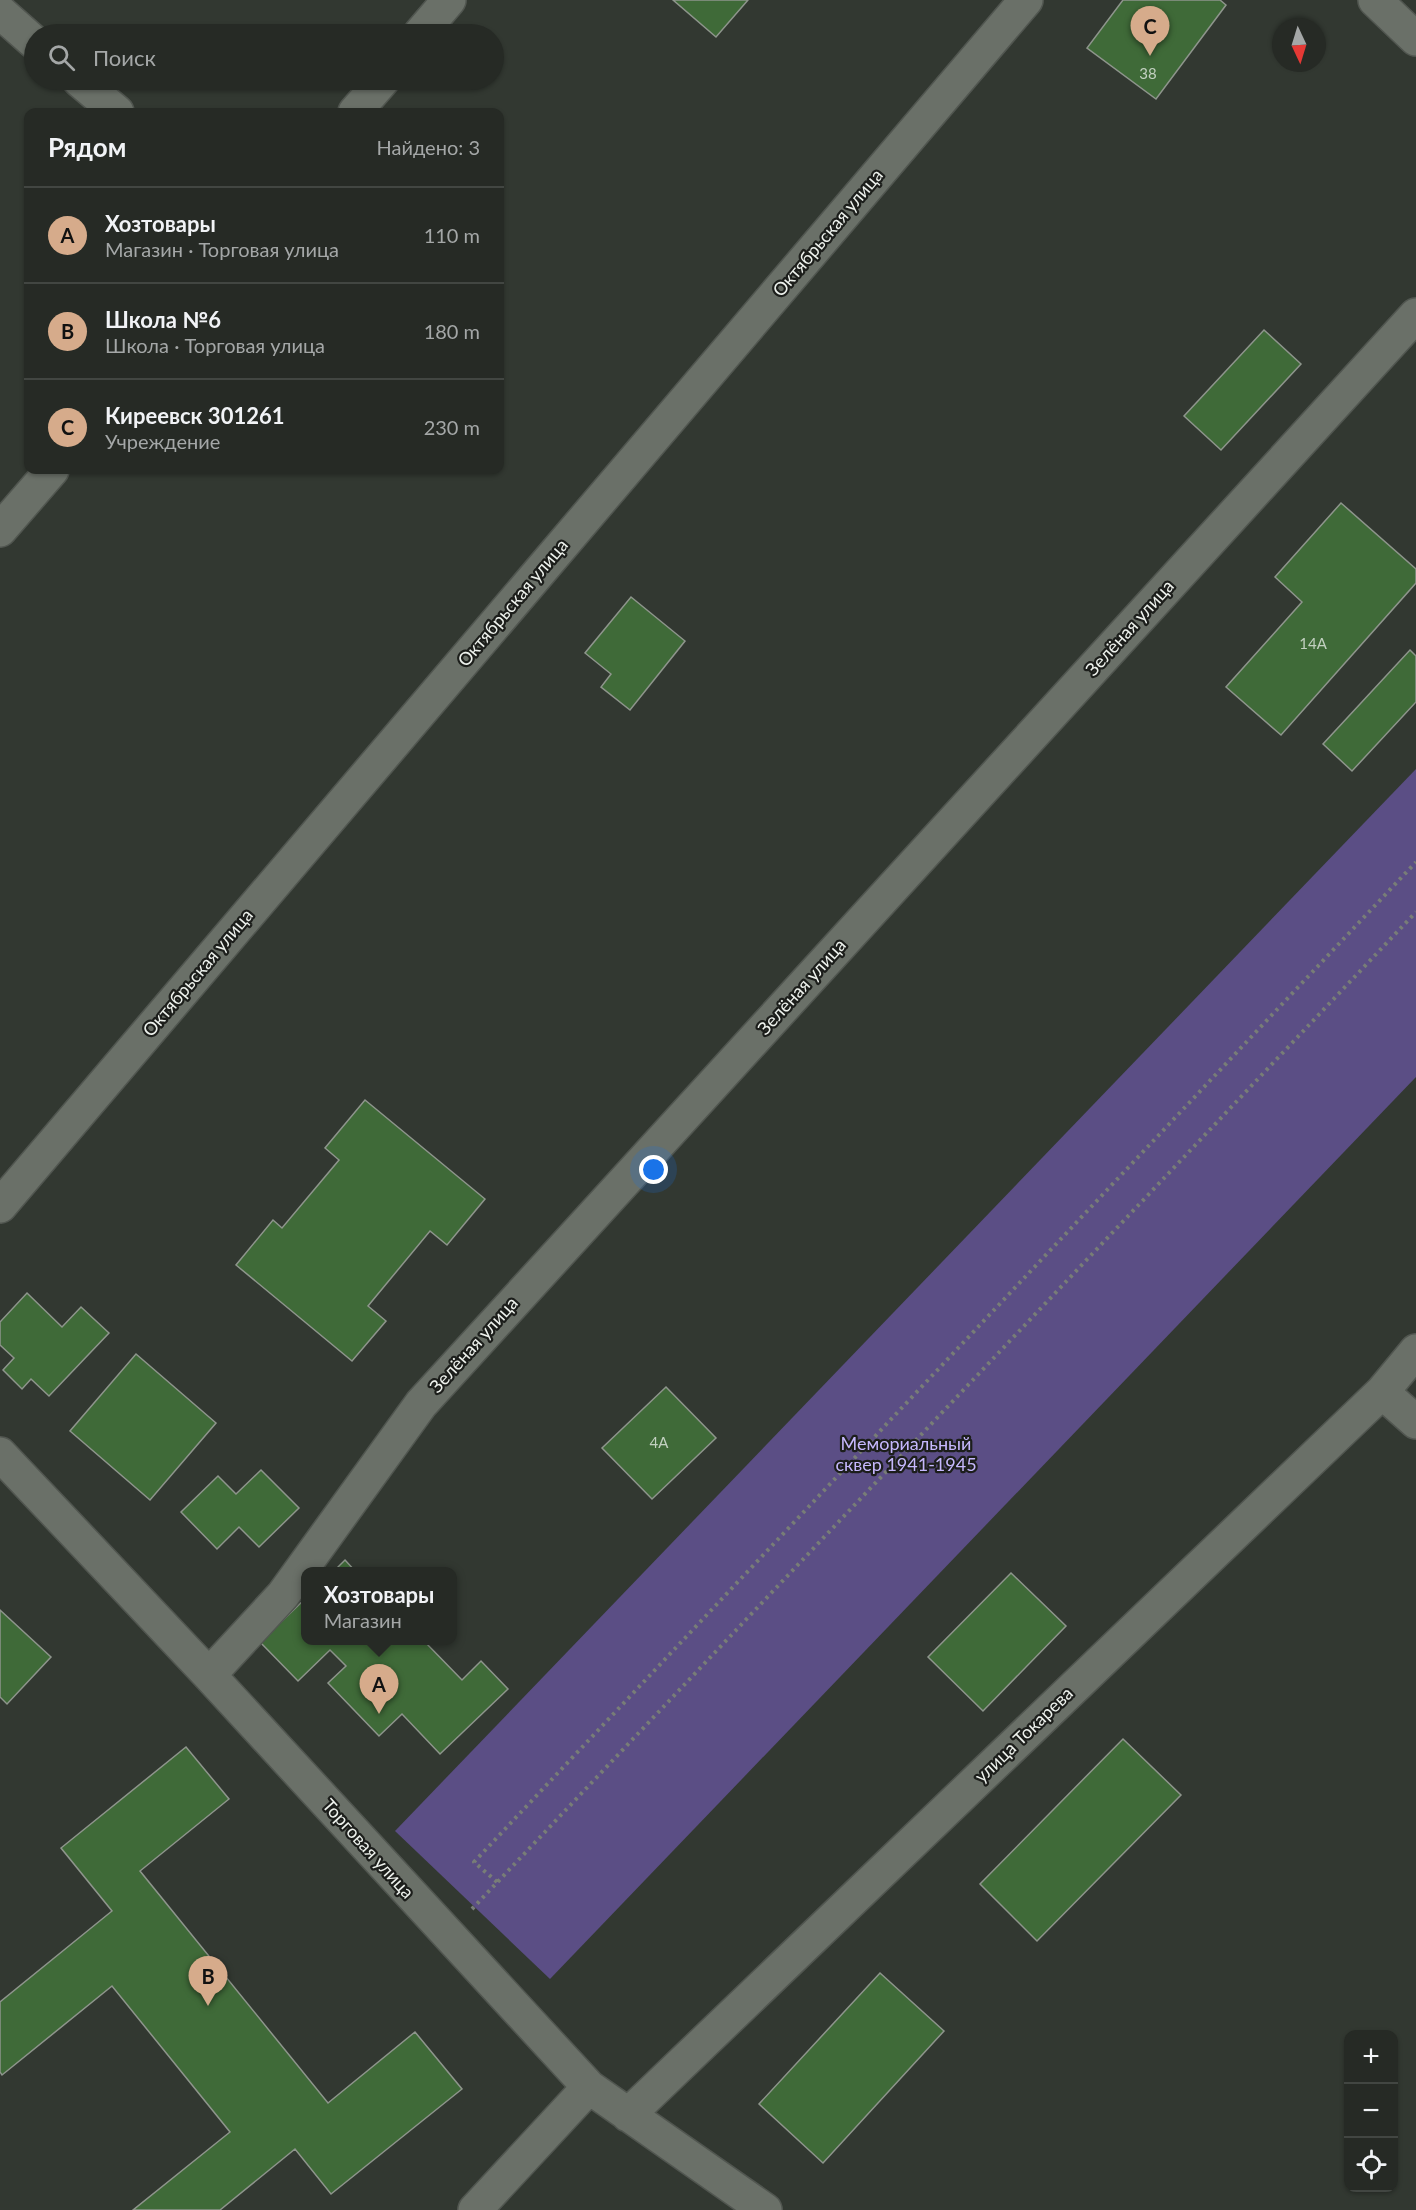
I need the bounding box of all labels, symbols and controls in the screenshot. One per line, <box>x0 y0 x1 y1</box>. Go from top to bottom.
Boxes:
pin: C <box>1130 7 1170 56</box>
north arrow <box>1272 18 1326 72</box>
search box <box>24 24 504 90</box>
icon: search <box>45 41 78 74</box>
text: Поиск <box>93 44 156 71</box>
house number: 38 <box>1139 64 1157 82</box>
text: Рядом <box>48 131 126 163</box>
text: Найдено: 3 <box>377 135 480 159</box>
street label: Октябрьская улица <box>767 164 887 301</box>
text: Хозтовары <box>105 210 216 237</box>
text: A <box>61 223 74 247</box>
text: 110 m <box>424 223 480 247</box>
text: Магазин · Торговая улица <box>105 237 339 261</box>
text: Школа №6 <box>105 306 221 333</box>
text: B <box>61 319 74 343</box>
text: 180 m <box>424 319 480 343</box>
text: Школа · Торговая улица <box>105 333 325 357</box>
text: Киреевск 301261 <box>105 402 284 429</box>
text: C <box>61 415 74 439</box>
text: 230 m <box>424 415 480 439</box>
text: Учреждение <box>105 429 220 453</box>
street label: Октябрьская улица <box>452 534 572 671</box>
street label: Зелёная улица <box>1080 575 1178 680</box>
house number: 14А <box>1299 634 1328 652</box>
street label: Октябрьская улица <box>137 904 257 1041</box>
street label: Зелёная улица <box>752 934 850 1039</box>
your location <box>639 1155 668 1184</box>
street label: Зелёная улица <box>424 1292 522 1397</box>
park label: Мемориальный сквер 1941-1945 <box>835 1432 977 1475</box>
house number: 4А <box>650 1433 669 1451</box>
popup <box>301 1567 457 1645</box>
text: Хозтовары <box>324 1581 434 1608</box>
text: Магазин <box>324 1608 402 1632</box>
pin: A <box>360 1664 398 1714</box>
street label: улица Токарева <box>970 1682 1077 1787</box>
street label: Торговая улица <box>318 1794 419 1903</box>
pin: B <box>188 1956 228 2006</box>
map controls <box>1344 2030 1398 2192</box>
button: + <box>1344 2030 1398 2084</box>
button: − <box>1344 2084 1398 2138</box>
button: locate <box>1344 2138 1398 2192</box>

